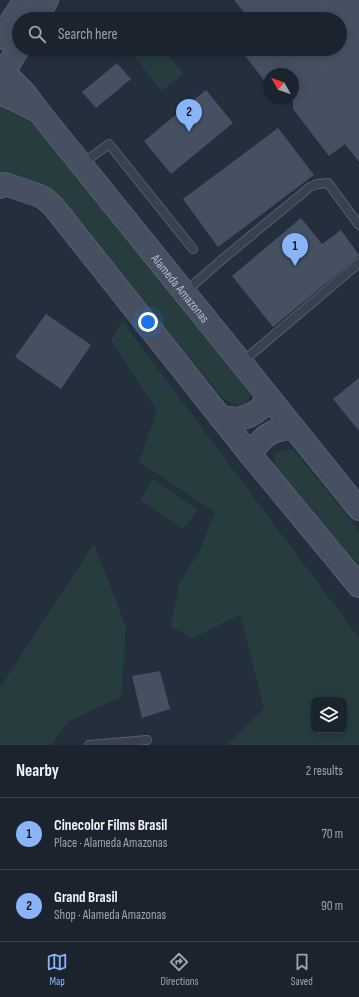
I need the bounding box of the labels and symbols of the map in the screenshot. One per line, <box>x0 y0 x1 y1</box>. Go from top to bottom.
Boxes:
north arrow <box>263 68 299 104</box>
pin: 2 <box>176 99 202 132</box>
pin: 1 <box>282 233 308 266</box>
street label: Alameda Amazonas <box>147 250 213 326</box>
your location <box>138 312 158 332</box>

